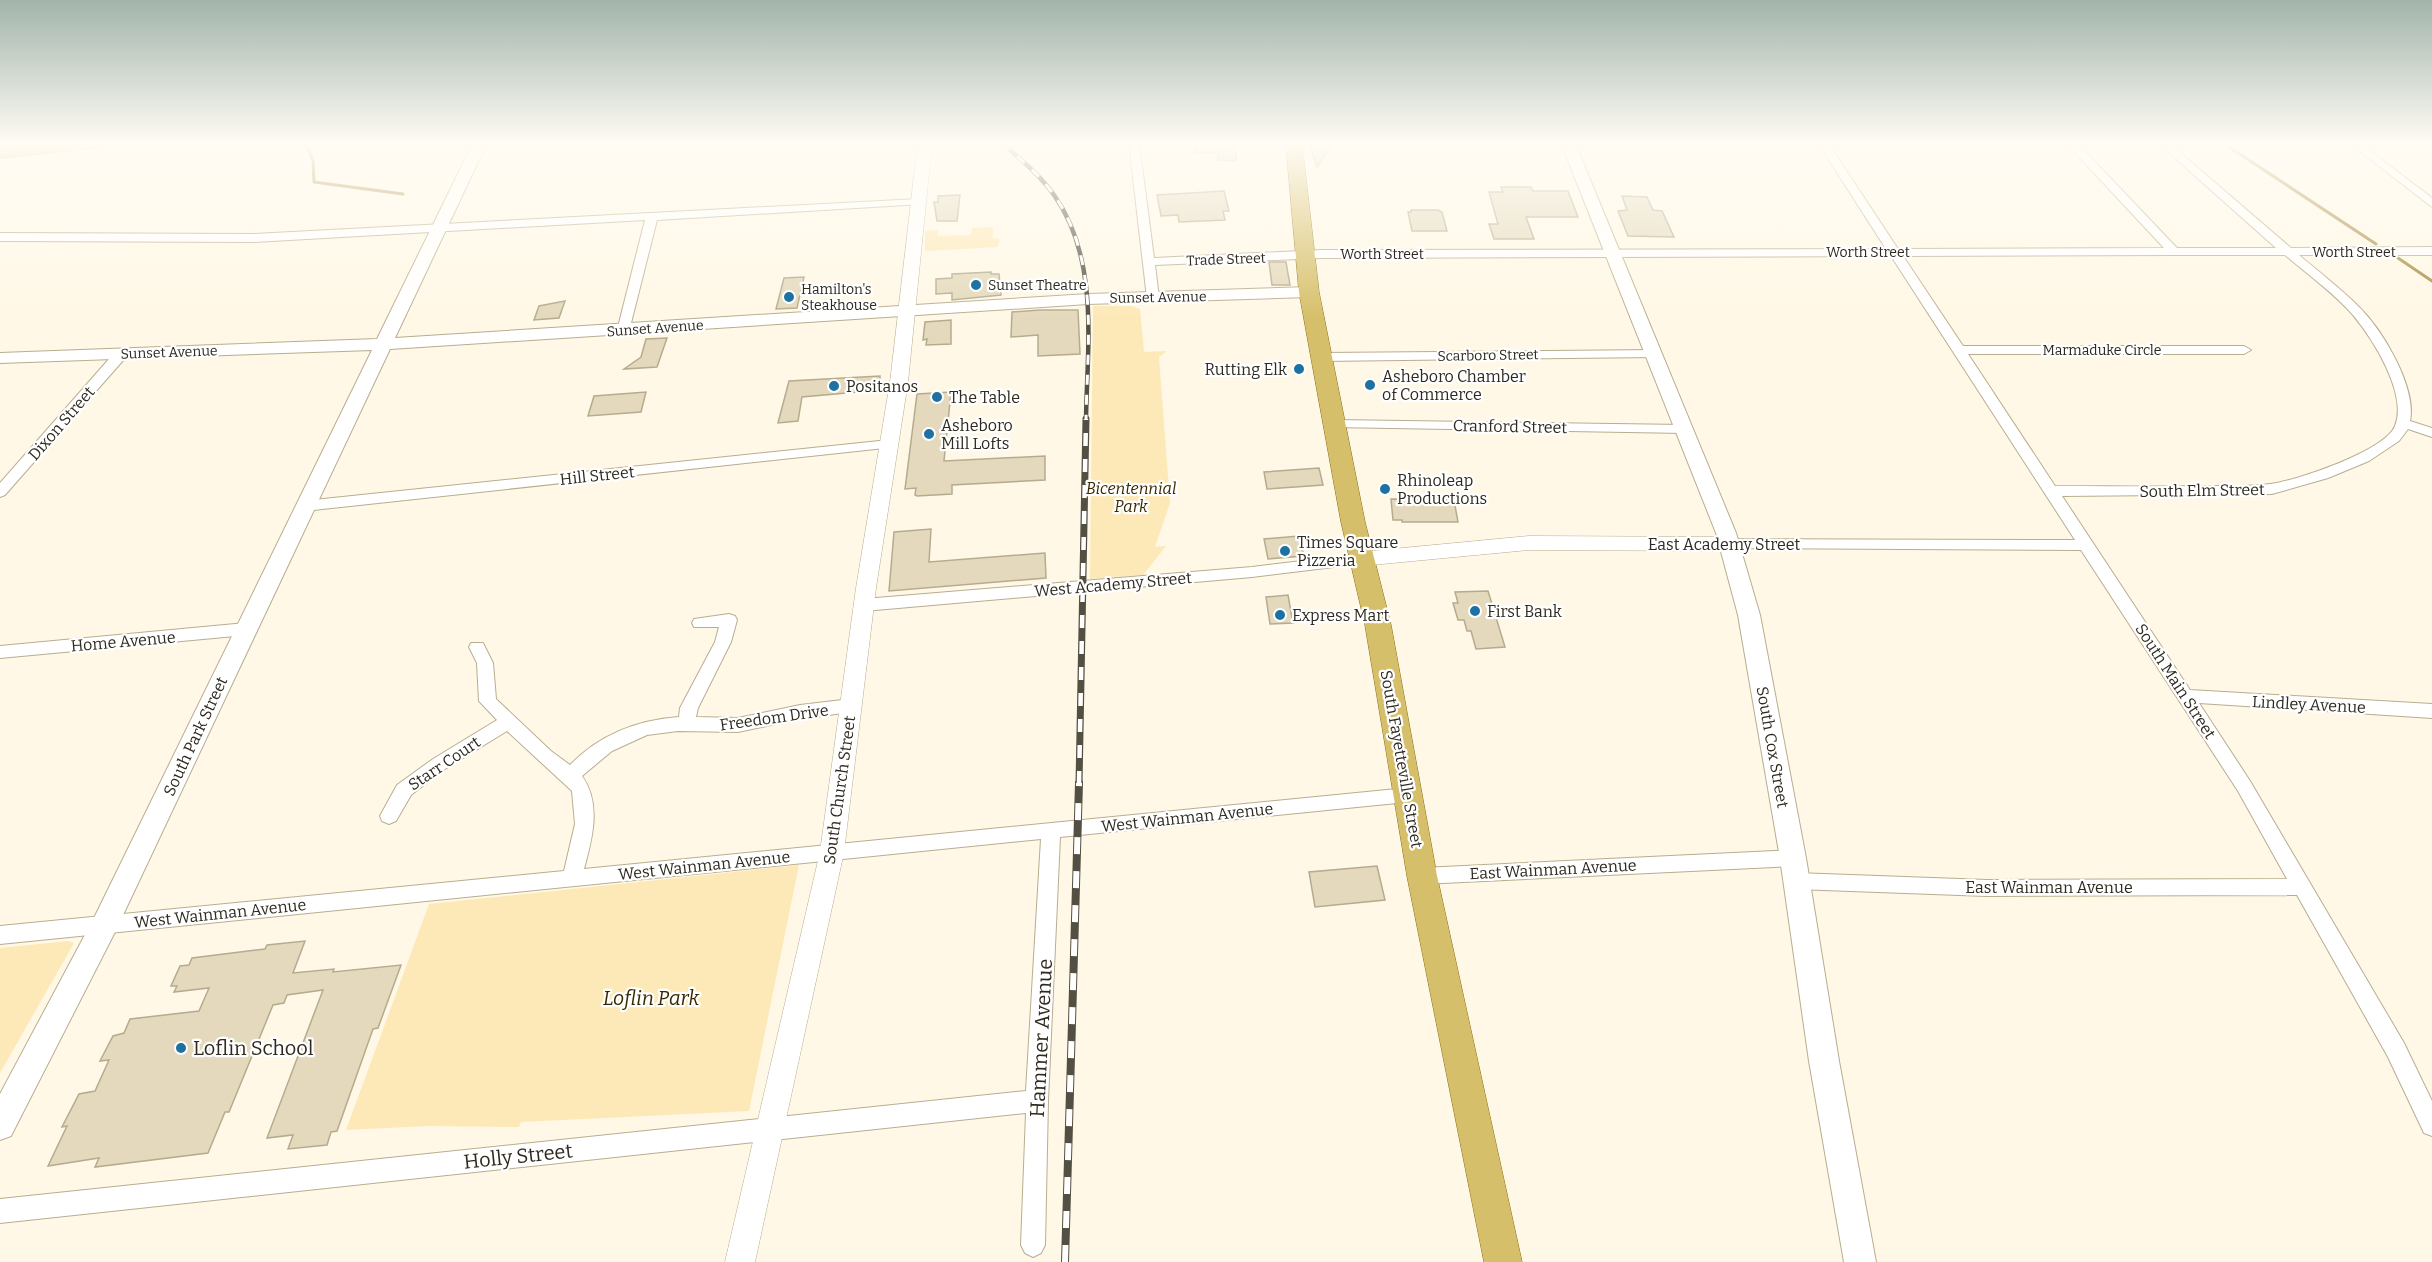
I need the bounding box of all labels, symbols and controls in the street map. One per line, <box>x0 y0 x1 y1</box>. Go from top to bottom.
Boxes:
street label: Worth Street <box>1826 244 1910 261</box>
street label: Worth Street <box>2312 244 2396 261</box>
street label: Worth Street <box>1340 246 1424 263</box>
street label: Trade Street <box>1186 250 1266 269</box>
place label: Sunset Theatre <box>988 277 1087 294</box>
marker: Sunset Theatre <box>969 278 983 292</box>
place label: Hamilton's Steakhouse <box>801 281 877 314</box>
street label: Sunset Avenue <box>1109 288 1207 307</box>
marker: Hamilton's Steakhouse <box>782 290 796 304</box>
street label: Sunset Avenue <box>606 317 704 340</box>
street label: Sunset Avenue <box>120 342 218 363</box>
street label: Marmaduke Circle <box>2042 342 2162 359</box>
street label: Scarboro Street <box>1437 346 1539 365</box>
place label: Rutting Elk <box>1205 360 1287 379</box>
marker: Rutting Elk <box>1292 362 1306 376</box>
place label: Asheboro Chamber of Commerce <box>1382 367 1526 404</box>
place label: Positanos <box>846 377 918 396</box>
marker: Asheboro Chamber of Commerce <box>1363 378 1377 392</box>
marker: Positanos <box>827 379 841 393</box>
street label: Dixon Street <box>24 382 99 464</box>
place label: The Table <box>949 388 1020 407</box>
marker: The Table <box>930 390 944 404</box>
place label: Asheboro Mill Lofts <box>941 416 1013 453</box>
street label: Cranford Street <box>1453 416 1568 437</box>
marker: Asheboro Mill Lofts <box>922 427 936 441</box>
street label: Hill Street <box>559 462 636 489</box>
place label: Rhinoleap Productions <box>1397 471 1487 508</box>
park label: Bicentennial Park <box>1086 479 1176 516</box>
street label: South Elm Street <box>2139 480 2265 501</box>
marker: Rhinoleap Productions <box>1378 482 1392 496</box>
place label: Times Square Pizzeria <box>1297 533 1398 570</box>
street label: East Academy Street <box>1648 535 1800 554</box>
marker: Times Square Pizzeria <box>1278 544 1292 558</box>
street label: West Academy Street <box>1033 568 1193 601</box>
place label: First Bank <box>1487 602 1562 621</box>
marker: First Bank <box>1468 604 1482 618</box>
place label: Express Mart <box>1292 606 1389 625</box>
marker: Express Mart <box>1273 608 1287 622</box>
street label: South Main Street <box>2131 620 2220 743</box>
street label: Home Avenue <box>70 627 176 656</box>
street label: South Fayetteville Street <box>1377 669 1427 850</box>
street label: South Park Street <box>159 673 231 799</box>
street label: South Cox Street <box>1752 685 1793 810</box>
street label: Lindley Avenue <box>2252 692 2366 717</box>
street label: Freedom Drive <box>719 700 830 735</box>
street label: South Church Street <box>820 714 859 866</box>
street label: Starr Court <box>405 732 484 794</box>
street label: West Wainman Avenue <box>1100 799 1274 836</box>
street label: West Wainman Avenue <box>617 847 791 884</box>
street label: East Wainman Avenue <box>1469 856 1637 883</box>
street label: East Wainman Avenue <box>1965 878 2133 897</box>
street label: West Wainman Avenue <box>133 895 307 932</box>
street label: Hammer Avenue <box>1025 958 1057 1118</box>
park label: Loflin Park <box>603 986 700 1010</box>
place label: Loflin School <box>193 1036 314 1060</box>
marker: Loflin School <box>174 1041 188 1055</box>
street label: Holly Street <box>462 1138 574 1174</box>

